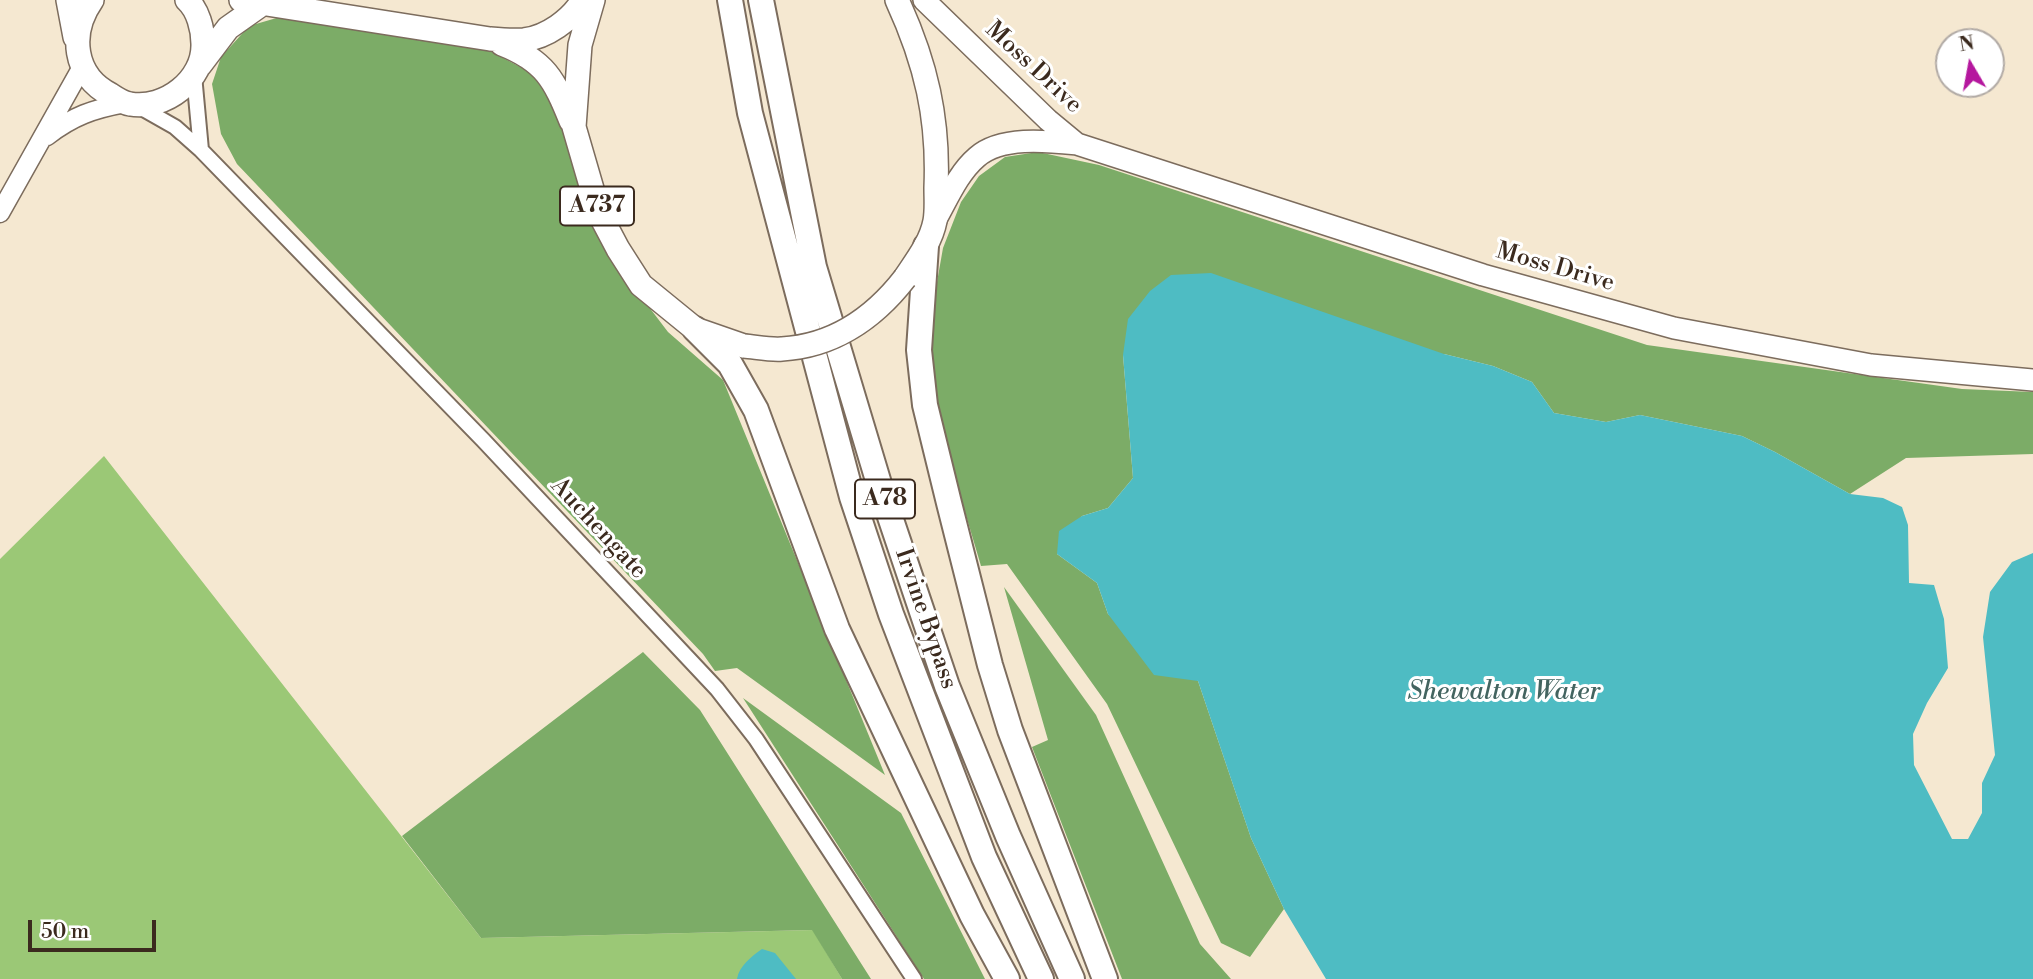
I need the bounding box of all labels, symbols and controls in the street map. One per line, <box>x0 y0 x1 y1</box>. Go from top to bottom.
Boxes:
street label: Moss Drive <box>979 16 1087 120</box>
north arrow <box>1935 28 2005 98</box>
text: N <box>1957 31 1976 57</box>
road number: A737 <box>560 186 634 226</box>
street label: Moss Drive <box>1493 237 1617 299</box>
street label: Auchengate <box>544 473 652 585</box>
road number: A78 <box>855 480 915 519</box>
street label: Irvine Bypass <box>888 545 962 693</box>
water label: Shewalton Water <box>1408 677 1600 709</box>
scale bar <box>32 906 159 950</box>
text: 50 m <box>41 919 89 945</box>

